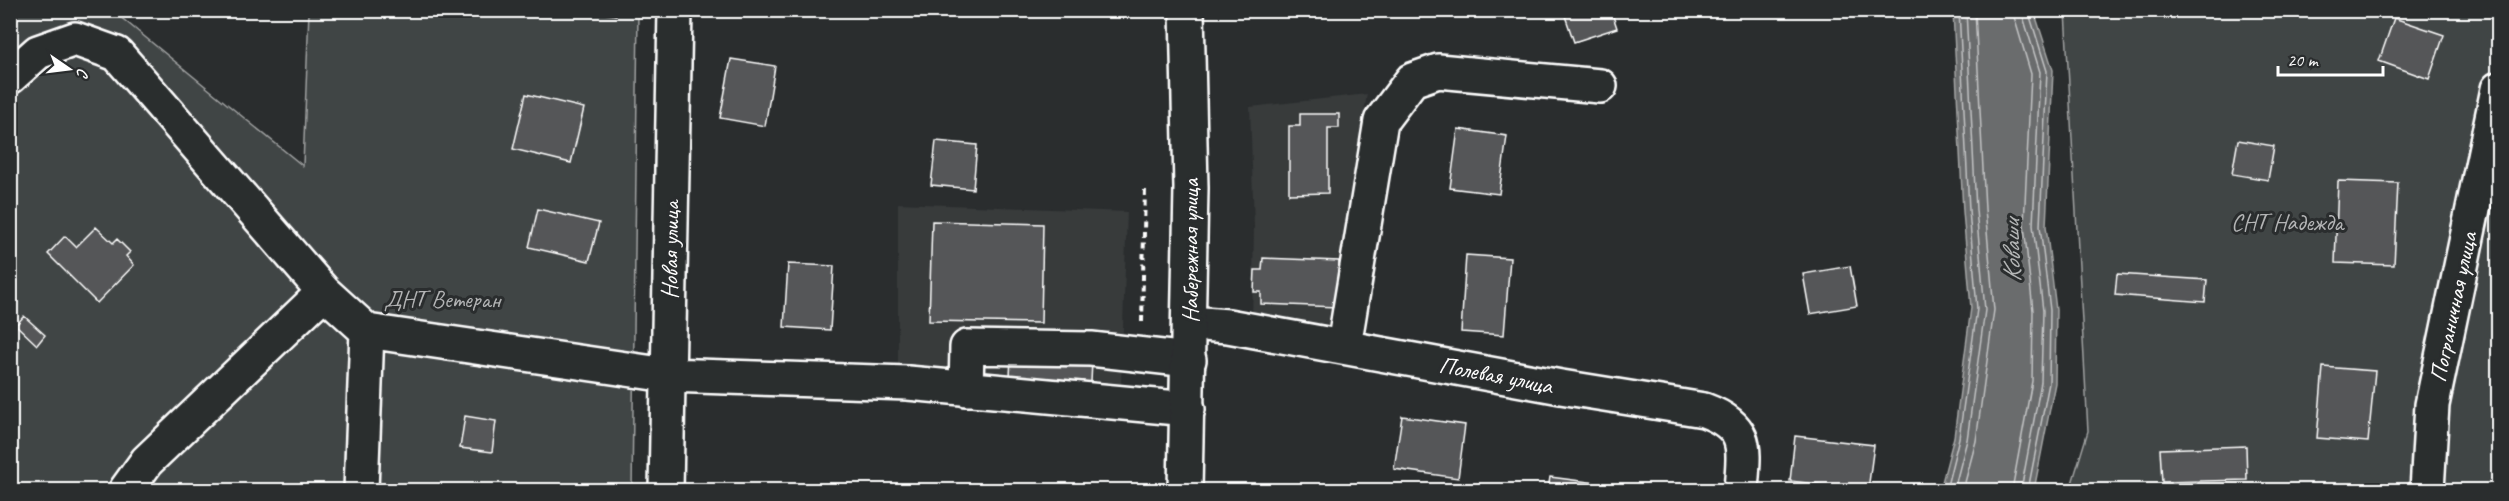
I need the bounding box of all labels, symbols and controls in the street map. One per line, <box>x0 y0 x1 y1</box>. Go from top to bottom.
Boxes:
north arrow <box>39 39 99 99</box>
scale bar <box>2278 39 2383 77</box>
text: 20 m <box>2287 49 2320 71</box>
text: С <box>71 66 93 81</box>
street label: Набережная улица <box>1175 178 1205 323</box>
street label: Новая улица <box>654 199 686 299</box>
park label: СНТ Надежда <box>2231 207 2345 237</box>
water label: Коваши <box>1994 215 2029 282</box>
street label: Пограничная улица <box>2422 228 2484 385</box>
park label: ДНТ Ветеран <box>384 284 502 314</box>
street label: Полевая улица <box>1437 349 1557 401</box>

